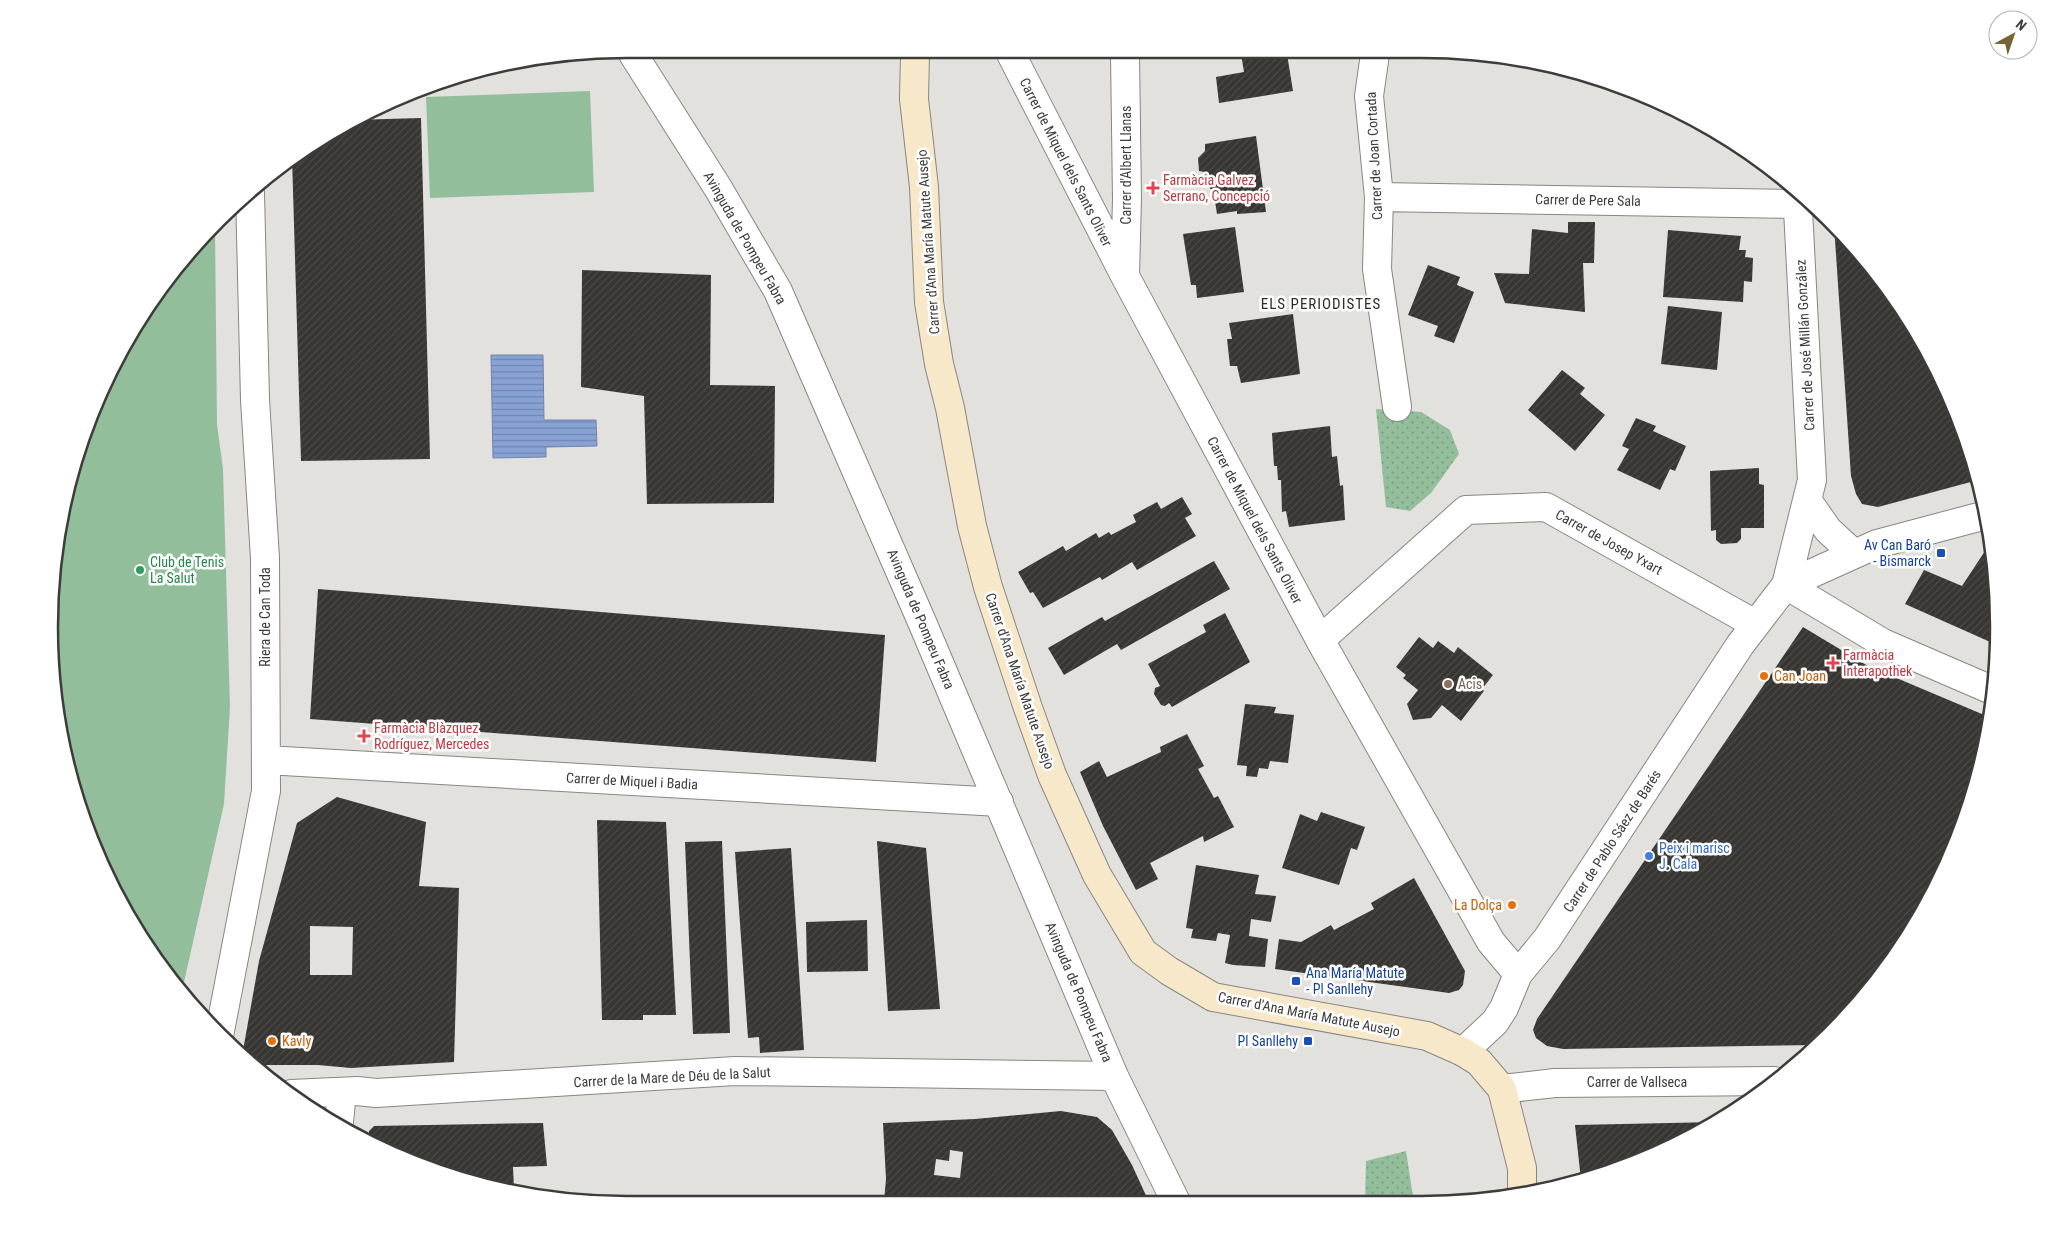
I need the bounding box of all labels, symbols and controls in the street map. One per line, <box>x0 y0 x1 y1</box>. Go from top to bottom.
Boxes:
north arrow <box>1988 10 2038 60</box>
text: N <box>2013 16 2030 34</box>
street label: Carrer de Miquel dels Sants Oliver <box>1016 75 1116 249</box>
street label: Carrer de Joan Cortada <box>1363 91 1385 221</box>
street label: Carrer d'Albert Llanas <box>1118 106 1134 224</box>
street label: Carrer d'Ana María Matute Ausejo <box>914 149 942 335</box>
street label: Avinguda de Pompeu Fabra <box>700 169 790 307</box>
place label: Farmàcia Galvez Serrano, Concepció <box>1163 172 1270 204</box>
marker: Farmàcia Galvez Serrano, Concepció <box>1147 182 1159 194</box>
street label: Carrer de Pere Sala <box>1535 191 1641 209</box>
street label: Carrer de José Millán González <box>1793 259 1817 431</box>
district label: ELS PERIODISTES <box>1261 295 1381 313</box>
street label: Carrer de Miquel dels Sants Oliver <box>1204 434 1306 606</box>
street label: Carrer de Josep Yxart <box>1553 506 1665 578</box>
place label: Av Can Baró - Bismarck <box>1864 537 1932 569</box>
street label: Avinguda de Pompeu Fabra <box>884 547 958 691</box>
marker: Av Can Baró - Bismarck <box>1935 547 1947 559</box>
place label: Club de Tenis La Salut <box>150 554 224 586</box>
marker: Club de Tenis La Salut <box>134 564 146 576</box>
street label: Riera de Can Toda <box>257 567 273 667</box>
street label: Carrer d'Ana María Matute Ausejo <box>982 591 1058 771</box>
place label: Farmàcia Interapothek <box>1843 647 1913 679</box>
marker: Farmàcia Interapothek <box>1827 657 1839 669</box>
place label: Can Joan <box>1774 668 1826 684</box>
marker: Can Joan <box>1758 670 1770 682</box>
place label: Acis <box>1458 676 1482 692</box>
marker: Acis <box>1442 678 1454 690</box>
place label: Farmàcia Blàzquez Rodríguez, Mercedes <box>374 720 490 752</box>
marker: Farmàcia Blàzquez Rodríguez, Mercedes <box>358 730 370 742</box>
street label: Carrer de Pablo Sáez de Barés <box>1560 767 1664 915</box>
street label: Carrer de Miquel i Badia <box>566 770 698 792</box>
place label: Peix i marisc J. Cala <box>1659 840 1730 872</box>
marker: Peix i marisc J. Cala <box>1643 850 1655 862</box>
place label: La Dolça <box>1454 897 1502 913</box>
marker: La Dolça <box>1506 899 1518 911</box>
street label: Avinguda de Pompeu Fabra <box>1042 920 1116 1064</box>
place label: Ana María Matute - Pl Sanllehy <box>1306 965 1405 997</box>
marker: Ana María Matute - Pl Sanllehy <box>1290 975 1302 987</box>
street label: Carrer d'Ana María Matute Ausejo <box>1217 988 1401 1040</box>
place label: Kavly <box>282 1033 311 1049</box>
place label: Pl Sanllehy <box>1237 1033 1298 1049</box>
marker: Kavly <box>266 1035 278 1047</box>
marker: Pl Sanllehy <box>1302 1035 1314 1047</box>
street label: Carrer de la Mare de Déu de la Salut <box>573 1064 771 1090</box>
street label: Carrer de Vallseca <box>1587 1074 1687 1090</box>

